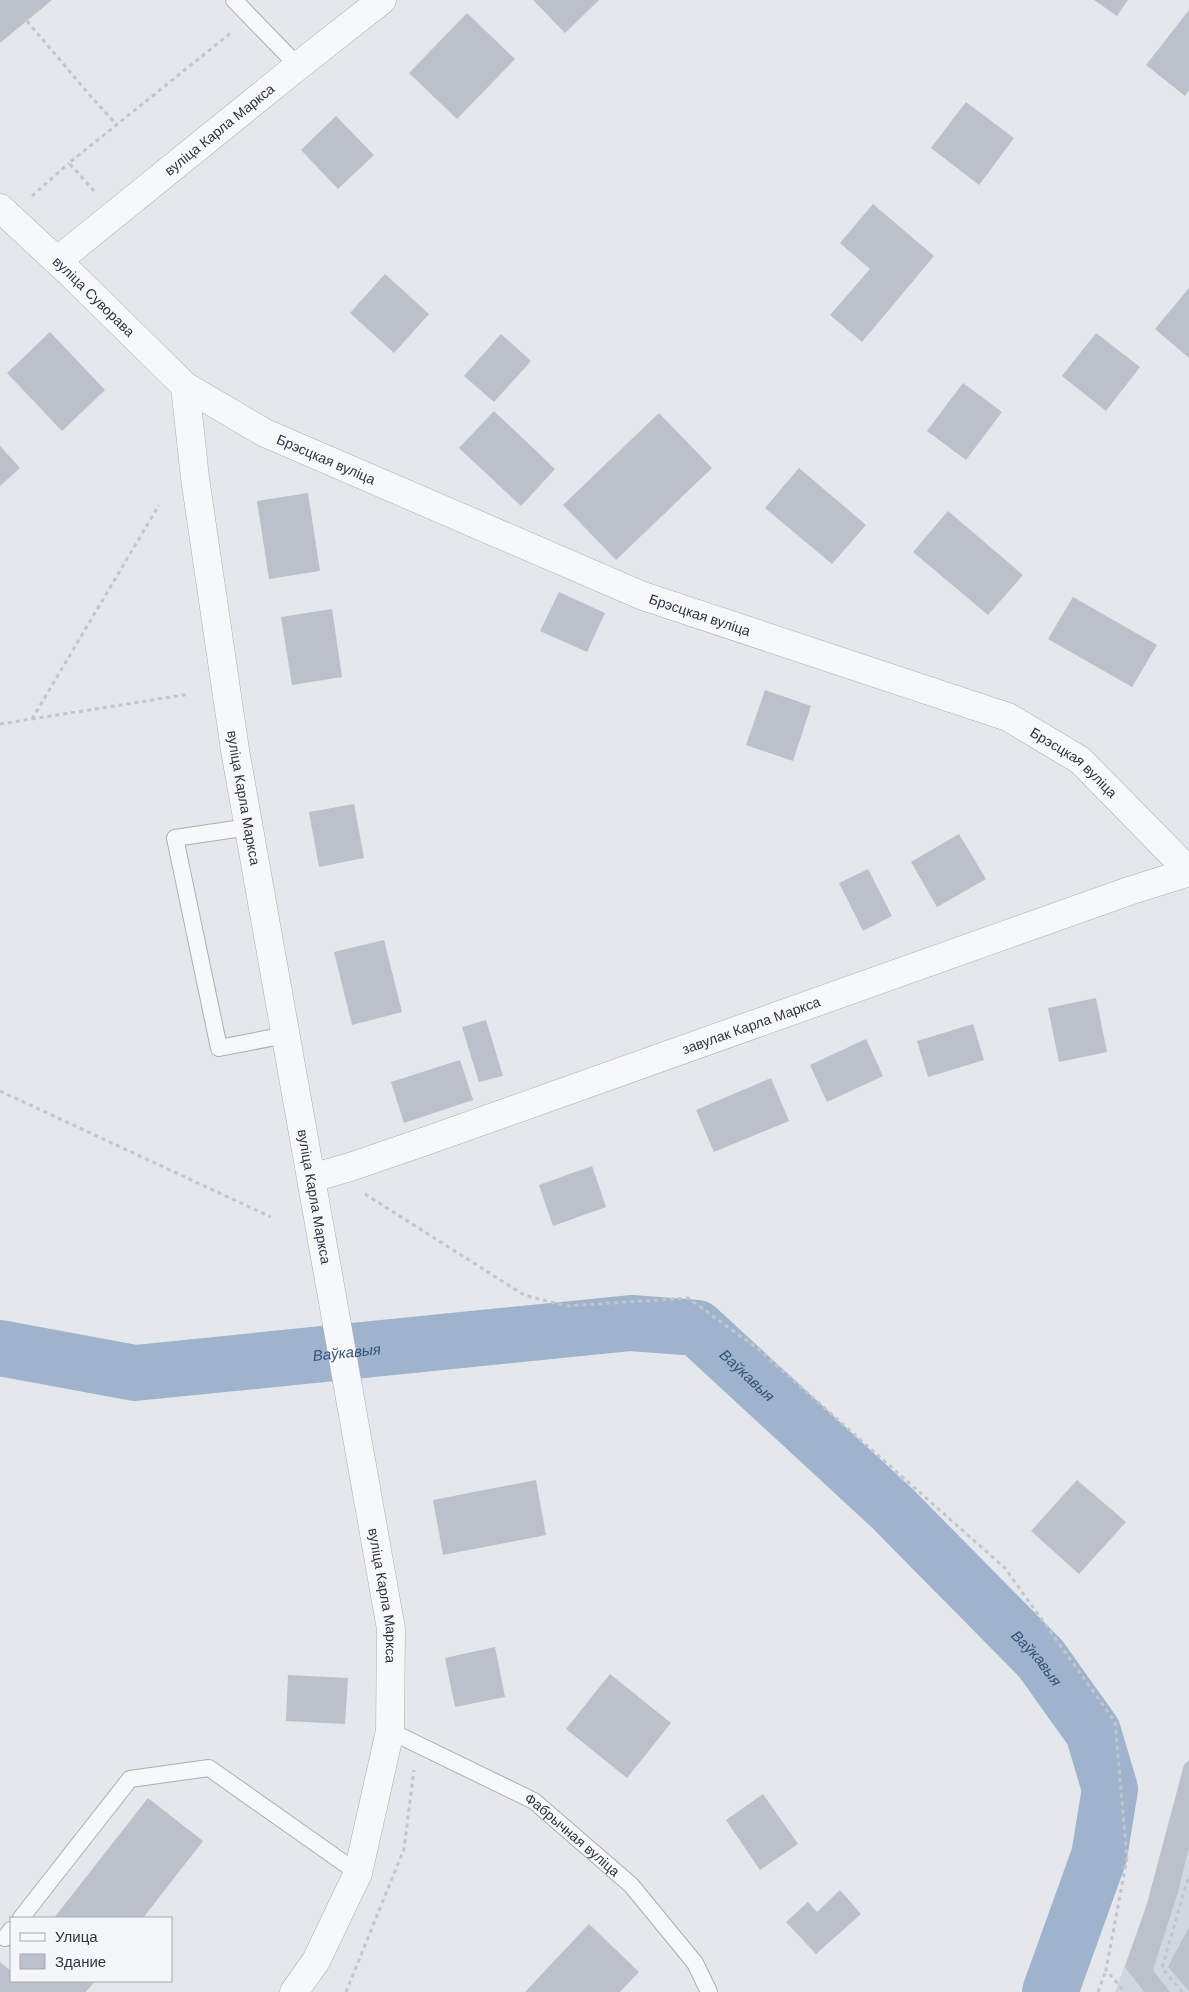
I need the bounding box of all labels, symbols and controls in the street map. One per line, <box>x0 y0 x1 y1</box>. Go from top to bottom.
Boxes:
street label: вуліца Карла Маркса <box>161 80 278 179</box>
street label: вуліца Суворава <box>50 253 138 340</box>
street label: Брэсцкая вуліца <box>274 431 378 488</box>
street label: Брэсцкая вуліца <box>647 591 753 639</box>
street label: Брэсцкая вуліца <box>1027 724 1120 801</box>
street label: вуліца Карла Маркса <box>224 729 263 867</box>
street label: завулак Карла Маркса <box>680 993 823 1057</box>
street label: вуліца Карла Маркса <box>294 1128 334 1265</box>
water label: Ваўкавыя <box>312 1340 381 1364</box>
water label: Ваўкавыя <box>717 1345 779 1404</box>
street label: вуліца Карла Маркса <box>365 1527 399 1663</box>
water label: Ваўкавыя <box>1009 1626 1066 1689</box>
street label: Фабрычная вуліца <box>522 1790 623 1880</box>
legend <box>10 1917 172 1982</box>
text: Улица <box>55 1928 98 1945</box>
text: Здание <box>55 1953 106 1970</box>

